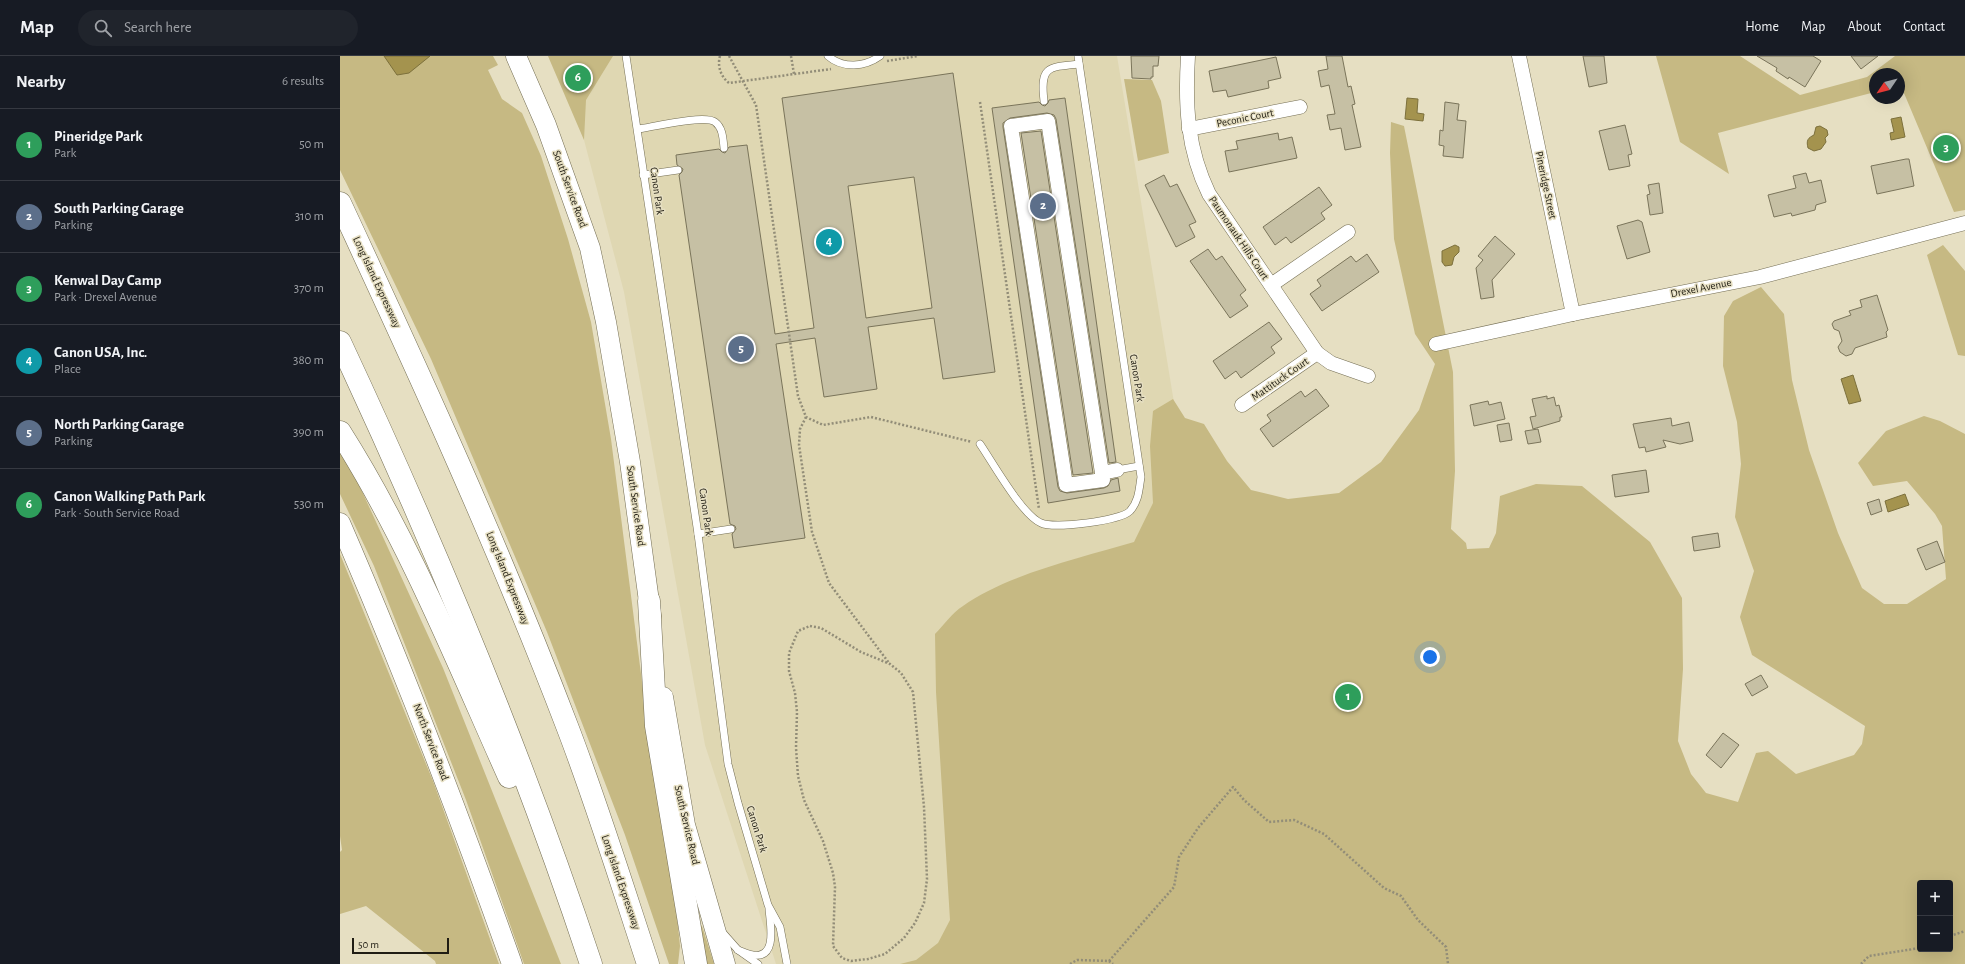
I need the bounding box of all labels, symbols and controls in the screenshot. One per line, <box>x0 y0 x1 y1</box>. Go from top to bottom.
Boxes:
search box <box>78 10 358 46</box>
icon: search <box>92 17 114 39</box>
text: Map <box>20 18 54 37</box>
text: Search here <box>124 20 192 35</box>
text: Home <box>1745 20 1779 34</box>
text: Map <box>1801 20 1825 34</box>
text: About <box>1847 20 1881 34</box>
text: Contact <box>1903 20 1945 34</box>
pin: 6 <box>565 63 591 93</box>
north arrow <box>1869 68 1905 104</box>
text: Nearby <box>16 73 66 90</box>
text: 6 results <box>282 75 324 88</box>
street label: Peconic Court <box>1216 107 1275 129</box>
text: Pineridge Park <box>54 129 143 144</box>
pin: 3 <box>1933 133 1959 163</box>
text: 1 <box>27 138 31 151</box>
text: 50 m <box>299 138 324 151</box>
text: Park <box>54 147 76 160</box>
street label: South Service Road <box>551 149 589 229</box>
street label: Pineridge Street <box>1533 150 1559 220</box>
street label: Canon Park <box>648 166 666 216</box>
pin: 2 <box>1030 191 1056 221</box>
street label: Paumonauk Hills Court <box>1207 194 1271 282</box>
text: South Parking Garage <box>54 201 184 216</box>
text: 2 <box>26 210 32 223</box>
text: 310 m <box>295 210 324 223</box>
text: Parking <box>54 219 93 232</box>
pin: 4 <box>816 227 842 257</box>
street label: Long Island Expressway <box>351 235 403 330</box>
text: Kenwal Day Camp <box>54 273 162 288</box>
street label: Drexel Avenue <box>1670 277 1732 299</box>
text: 3 <box>26 282 32 295</box>
text: 370 m <box>294 282 324 295</box>
text: Park · Drexel Avenue <box>54 291 157 304</box>
pin: 5 <box>728 334 754 364</box>
text: Canon USA, Inc. <box>54 345 147 360</box>
street label: Canon Park <box>1128 353 1146 403</box>
text: 4 <box>26 354 32 367</box>
text: 380 m <box>293 354 324 367</box>
street label: Mattituck Court <box>1249 355 1311 403</box>
text: Place <box>54 363 81 376</box>
text: North Parking Garage <box>54 417 184 432</box>
text: 5 <box>26 426 32 439</box>
text: 390 m <box>293 426 324 439</box>
text: Parking <box>54 435 93 448</box>
street label: South Service Road <box>625 465 647 547</box>
street label: Canon Park <box>697 487 715 537</box>
text: Canon Walking Path Park <box>54 489 205 504</box>
text: 6 <box>26 498 32 511</box>
text: 530 m <box>294 498 324 511</box>
text: Park · South Service Road <box>54 507 180 520</box>
street label: Long Island Expressway <box>484 530 532 626</box>
your location <box>1420 647 1440 667</box>
pin: 1 <box>1335 682 1361 712</box>
street label: North Service Road <box>411 702 451 782</box>
street label: South Service Road <box>673 784 702 866</box>
street label: Canon Park <box>745 804 769 854</box>
street label: Long Island Expressway <box>600 833 642 931</box>
map controls <box>1917 880 1953 952</box>
button: + <box>1917 880 1953 916</box>
button: − <box>1917 916 1953 952</box>
scale bar <box>352 936 449 955</box>
text: 50 m <box>358 939 379 950</box>

